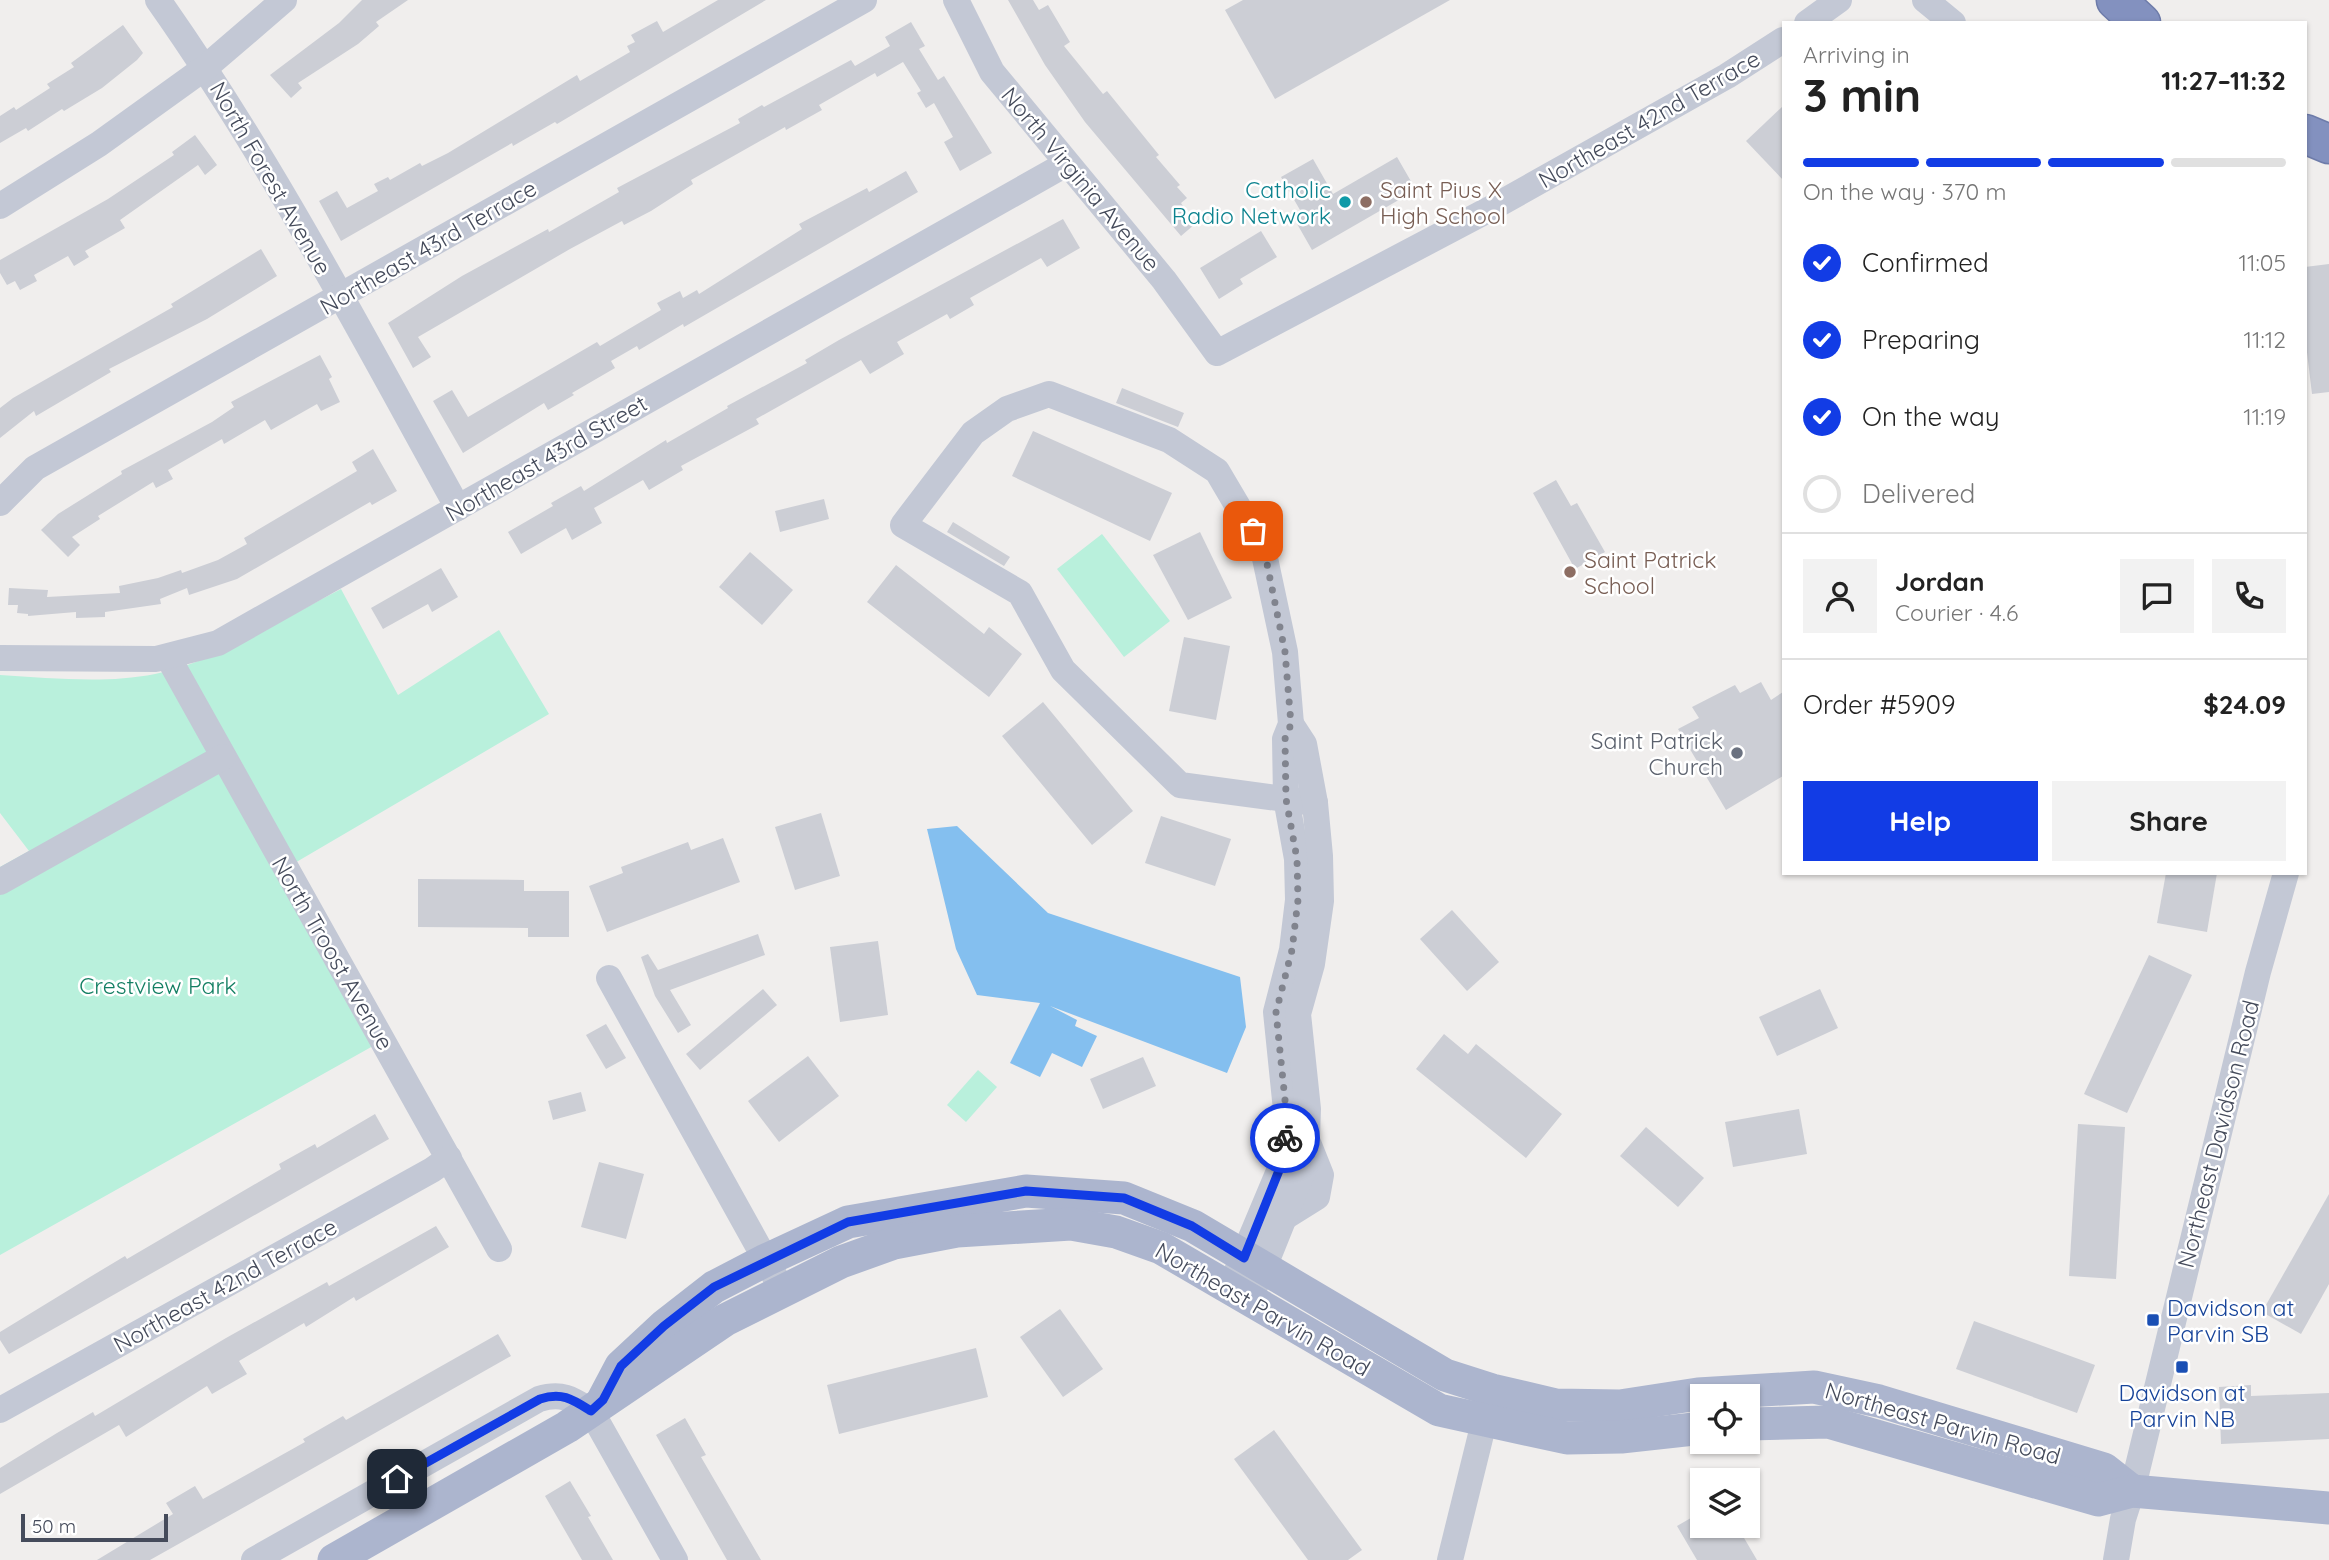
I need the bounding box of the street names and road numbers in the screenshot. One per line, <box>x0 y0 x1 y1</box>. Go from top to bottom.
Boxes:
street label: Northeast 42nd Terrace <box>1533 44 1765 194</box>
street label: North Forest Avenue <box>204 76 338 280</box>
street label: North Virginia Avenue <box>995 81 1167 277</box>
street label: Northeast 43rd Terrace <box>314 173 542 321</box>
street label: Northeast 43rd Street <box>440 388 652 528</box>
street label: North Troost Avenue <box>266 851 400 1055</box>
street label: Northeast Davidson Road <box>2171 997 2265 1271</box>
street label: Northeast 42nd Terrace <box>108 1211 342 1359</box>
street label: Northeast Parvin Road <box>1150 1236 1376 1382</box>
street label: Northeast Parvin Road <box>1822 1376 2064 1470</box>

